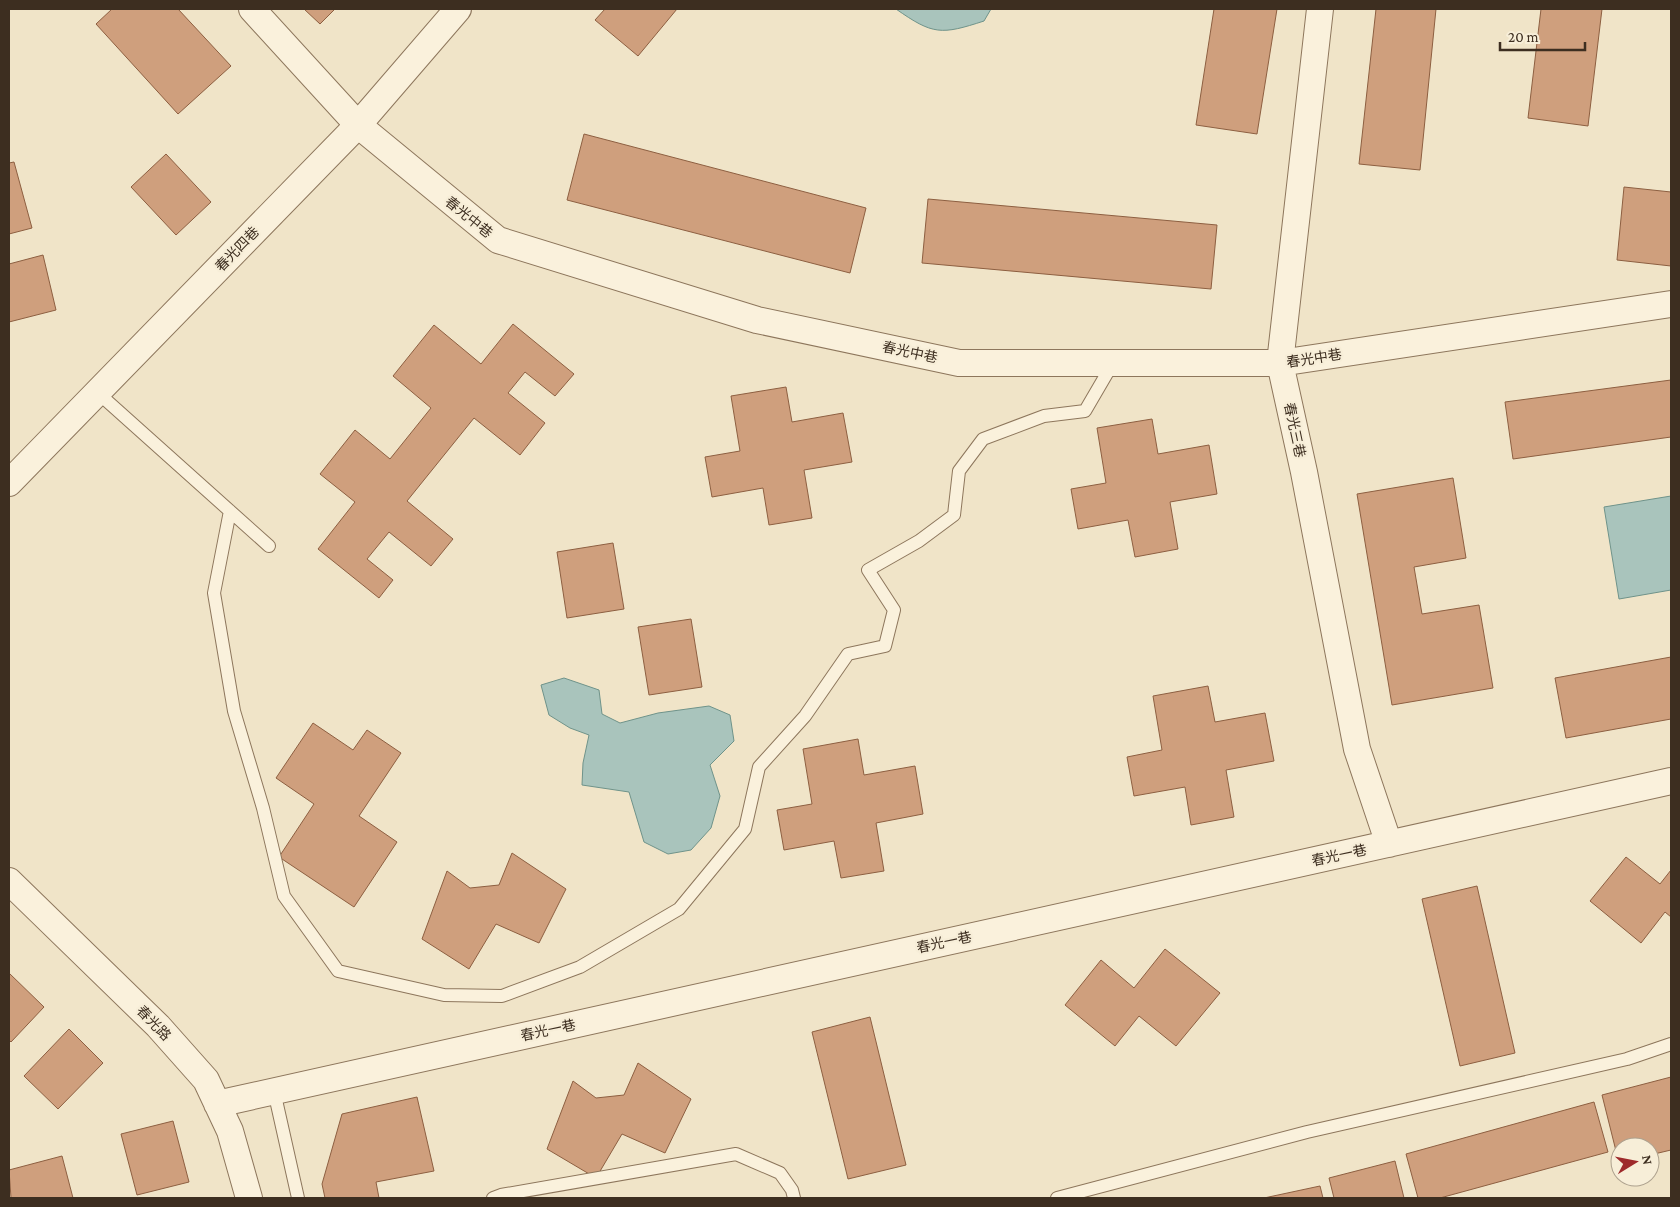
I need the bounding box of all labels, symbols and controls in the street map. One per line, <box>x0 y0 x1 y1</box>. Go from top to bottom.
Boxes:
scale bar <box>1500 20 1585 52</box>
text: 20 m <box>1508 29 1539 45</box>
street label: 春光中巷 <box>442 193 496 241</box>
street label: 春光四巷 <box>212 223 262 275</box>
street label: 春光中巷 <box>881 338 939 366</box>
street label: 春光中巷 <box>1285 346 1343 370</box>
street label: 春光三巷 <box>1281 401 1309 459</box>
street label: 春光一巷 <box>1310 841 1368 869</box>
street label: 春光一巷 <box>915 928 973 956</box>
street label: 春光路 <box>134 1002 174 1044</box>
street label: 春光一巷 <box>519 1016 577 1044</box>
north arrow <box>1610 1137 1660 1187</box>
text: N <box>1639 1154 1657 1166</box>

